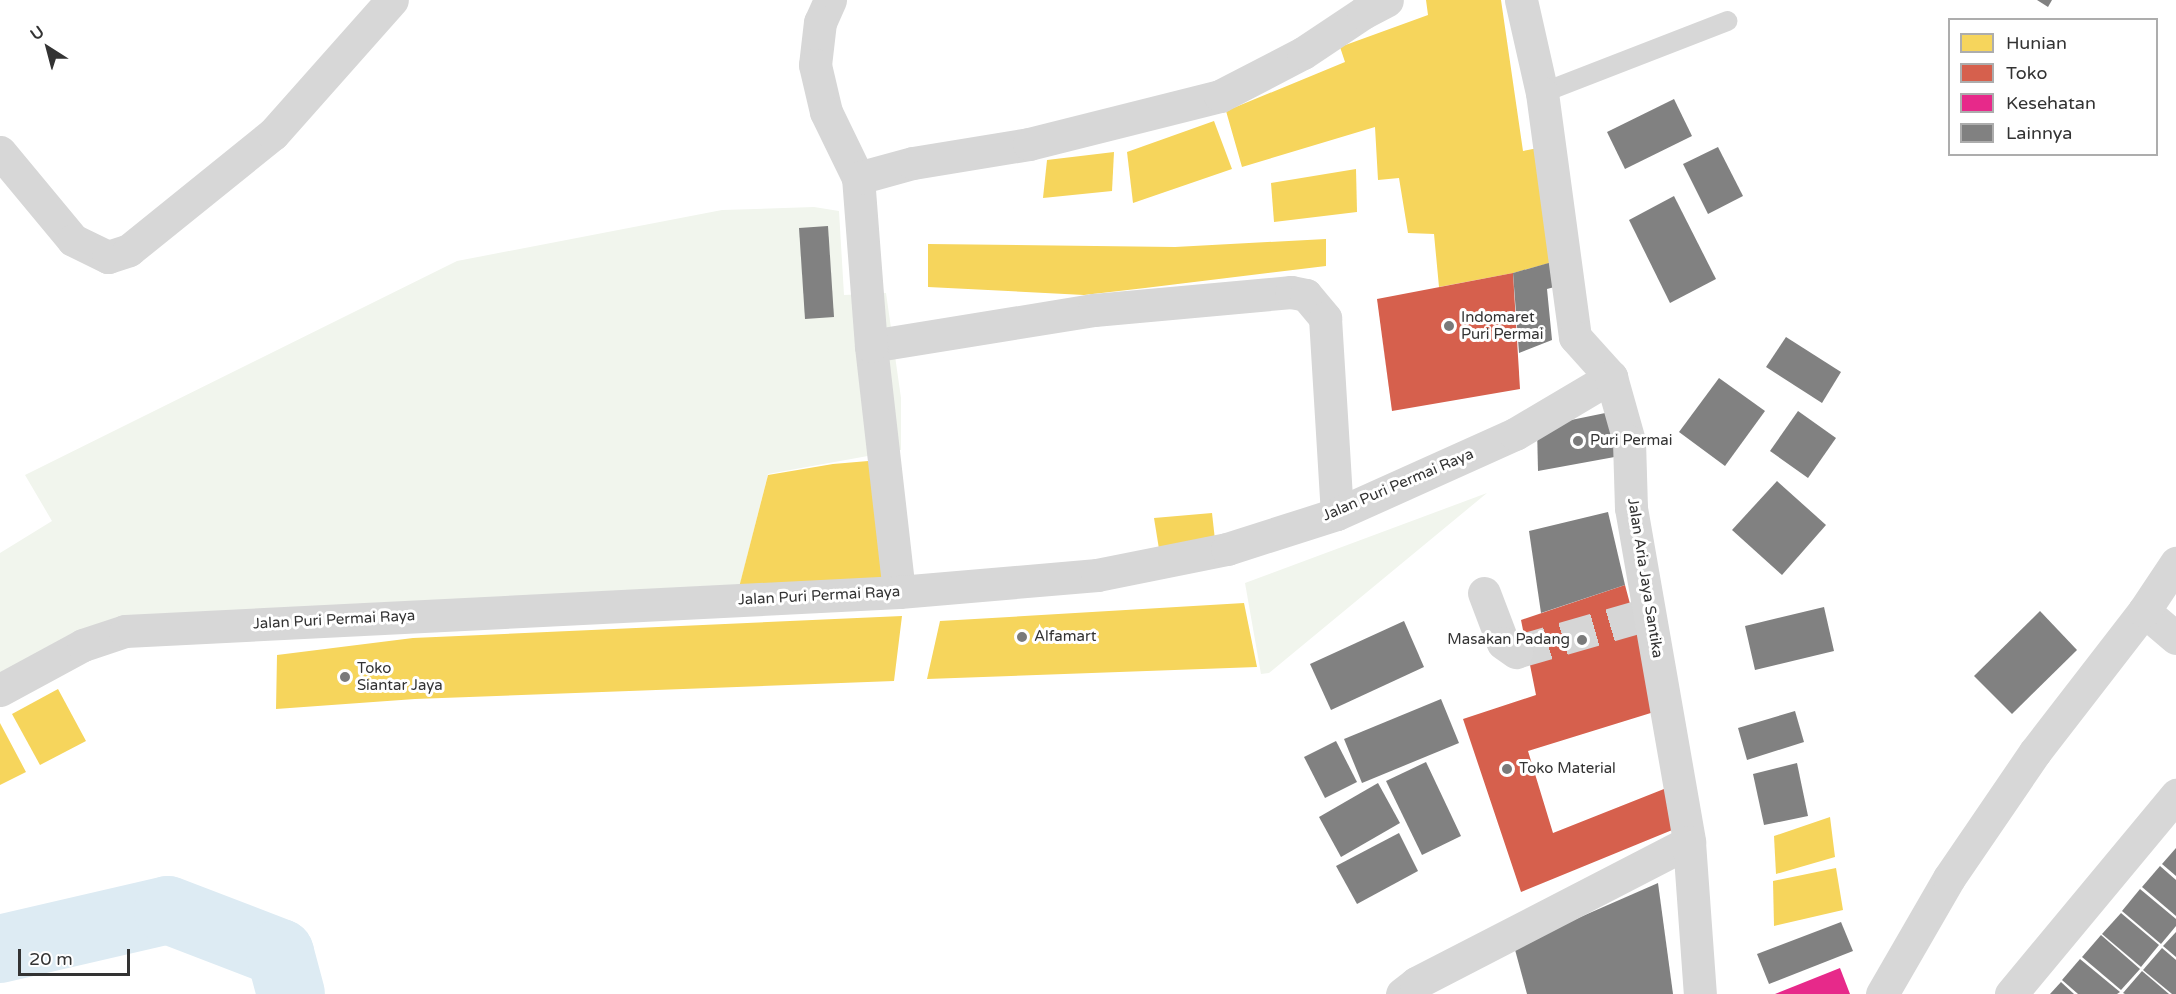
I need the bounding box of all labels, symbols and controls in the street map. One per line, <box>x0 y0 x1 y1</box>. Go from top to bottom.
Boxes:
north arrow <box>18 18 78 78</box>
legend <box>1948 18 2158 156</box>
text: U <box>27 22 48 45</box>
text: Hunian <box>2006 32 2067 54</box>
text: Toko <box>2006 62 2047 84</box>
text: Kesehatan <box>2006 92 2096 114</box>
text: Lainnya <box>2006 122 2072 144</box>
place label: Indomaret Puri Permai <box>1461 308 1544 343</box>
marker: Indomaret Puri Permai <box>1442 319 1456 333</box>
place label: Puri Permai <box>1590 432 1673 450</box>
marker: Puri Permai <box>1571 434 1585 448</box>
street label: Jalan Puri Permai Raya <box>1320 445 1476 525</box>
street label: Jalan Aria Jaya Santika <box>1623 497 1667 659</box>
street label: Jalan Puri Permai Raya <box>737 583 901 609</box>
street label: Jalan Puri Permai Raya <box>252 607 416 633</box>
place label: Alfamart <box>1034 628 1096 646</box>
marker: Alfamart <box>1015 630 1029 644</box>
place label: Masakan Padang <box>1447 631 1570 649</box>
marker: Masakan Padang <box>1575 633 1589 647</box>
place label: Toko Siantar Jaya <box>357 659 443 694</box>
marker: Toko Siantar Jaya <box>338 670 352 684</box>
place label: Toko Material <box>1519 760 1616 778</box>
marker: Toko Material <box>1500 762 1514 776</box>
scale bar <box>21 937 134 975</box>
text: 20 m <box>29 948 73 970</box>

